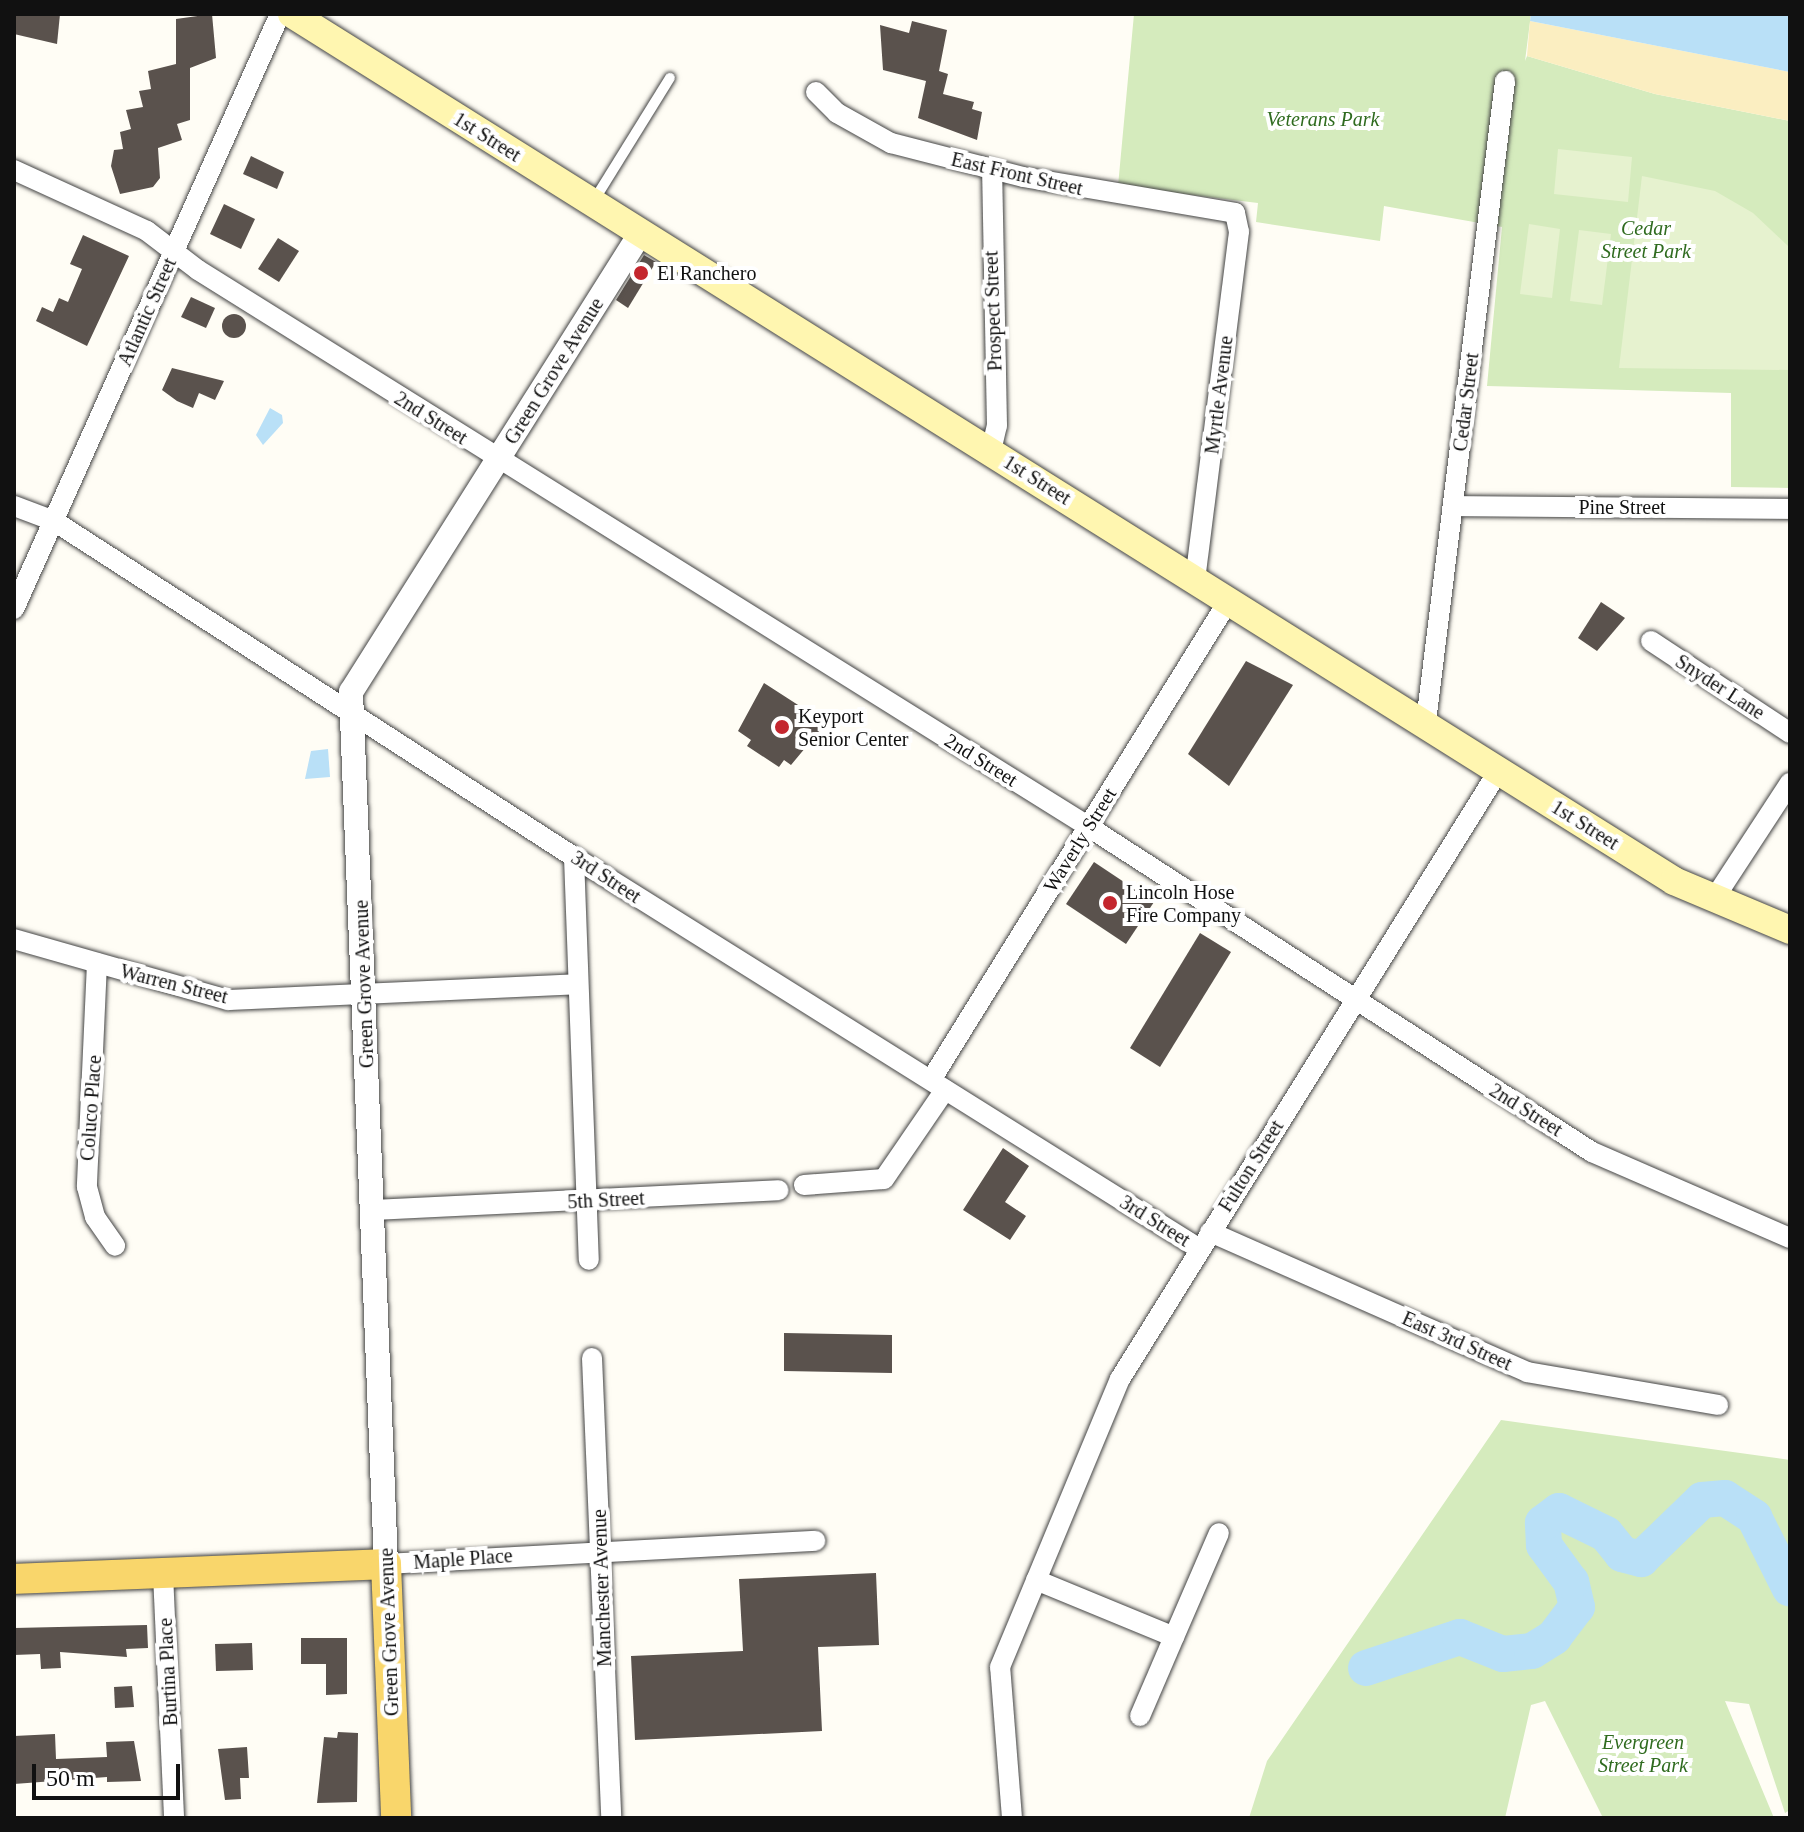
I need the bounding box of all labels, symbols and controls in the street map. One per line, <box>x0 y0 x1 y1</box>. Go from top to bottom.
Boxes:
street label: 1st Street <box>449 107 525 167</box>
park label: Veterans Park <box>1267 107 1379 131</box>
street label: East Front Street <box>949 147 1085 201</box>
park label: Cedar Street Park <box>1601 217 1691 264</box>
street label: Prospect Street <box>979 250 1007 372</box>
street label: Atlantic Street <box>112 254 182 370</box>
place label: El Ranchero <box>657 261 756 285</box>
marker: El Ranchero <box>632 264 650 282</box>
street label: Green Grove Avenue <box>499 293 609 449</box>
street label: Myrtle Avenue <box>1200 334 1238 456</box>
street label: Cedar Street <box>1448 351 1484 453</box>
street label: 2nd Street <box>390 386 472 450</box>
street label: 1st Street <box>999 450 1075 510</box>
street label: Pine Street <box>1578 495 1666 519</box>
street label: Snyder Lane <box>1671 649 1769 725</box>
place label: Keyport Senior Center <box>798 704 909 751</box>
marker: Keyport Senior Center <box>773 718 791 736</box>
street label: 2nd Street <box>940 728 1022 792</box>
street label: Waverly Street <box>1038 783 1122 897</box>
street label: 1st Street <box>1547 795 1623 855</box>
street label: 3rd Street <box>567 846 645 908</box>
place label: Lincoln Hose Fire Company <box>1126 880 1241 927</box>
marker: Lincoln Hose Fire Company <box>1101 894 1119 912</box>
street label: Green Grove Avenue <box>349 899 379 1069</box>
street label: Warren Street <box>118 959 230 1009</box>
street label: Coluco Place <box>75 1054 107 1162</box>
street label: 2nd Street <box>1485 1078 1567 1142</box>
street label: Fulton Street <box>1213 1116 1289 1216</box>
street label: 5th Street <box>567 1186 645 1214</box>
street label: 3rd Street <box>1115 1190 1195 1252</box>
street label: East 3rd Street <box>1398 1306 1516 1376</box>
street label: Manchester Avenue <box>587 1508 617 1668</box>
street label: Maple Place <box>413 1544 513 1574</box>
street label: Green Grove Avenue <box>374 1547 404 1717</box>
street label: Burtina Place <box>153 1617 183 1727</box>
park label: Evergreen Street Park <box>1598 1731 1688 1778</box>
scale bar <box>36 1748 184 1798</box>
text: 50 m <box>46 1765 95 1791</box>

